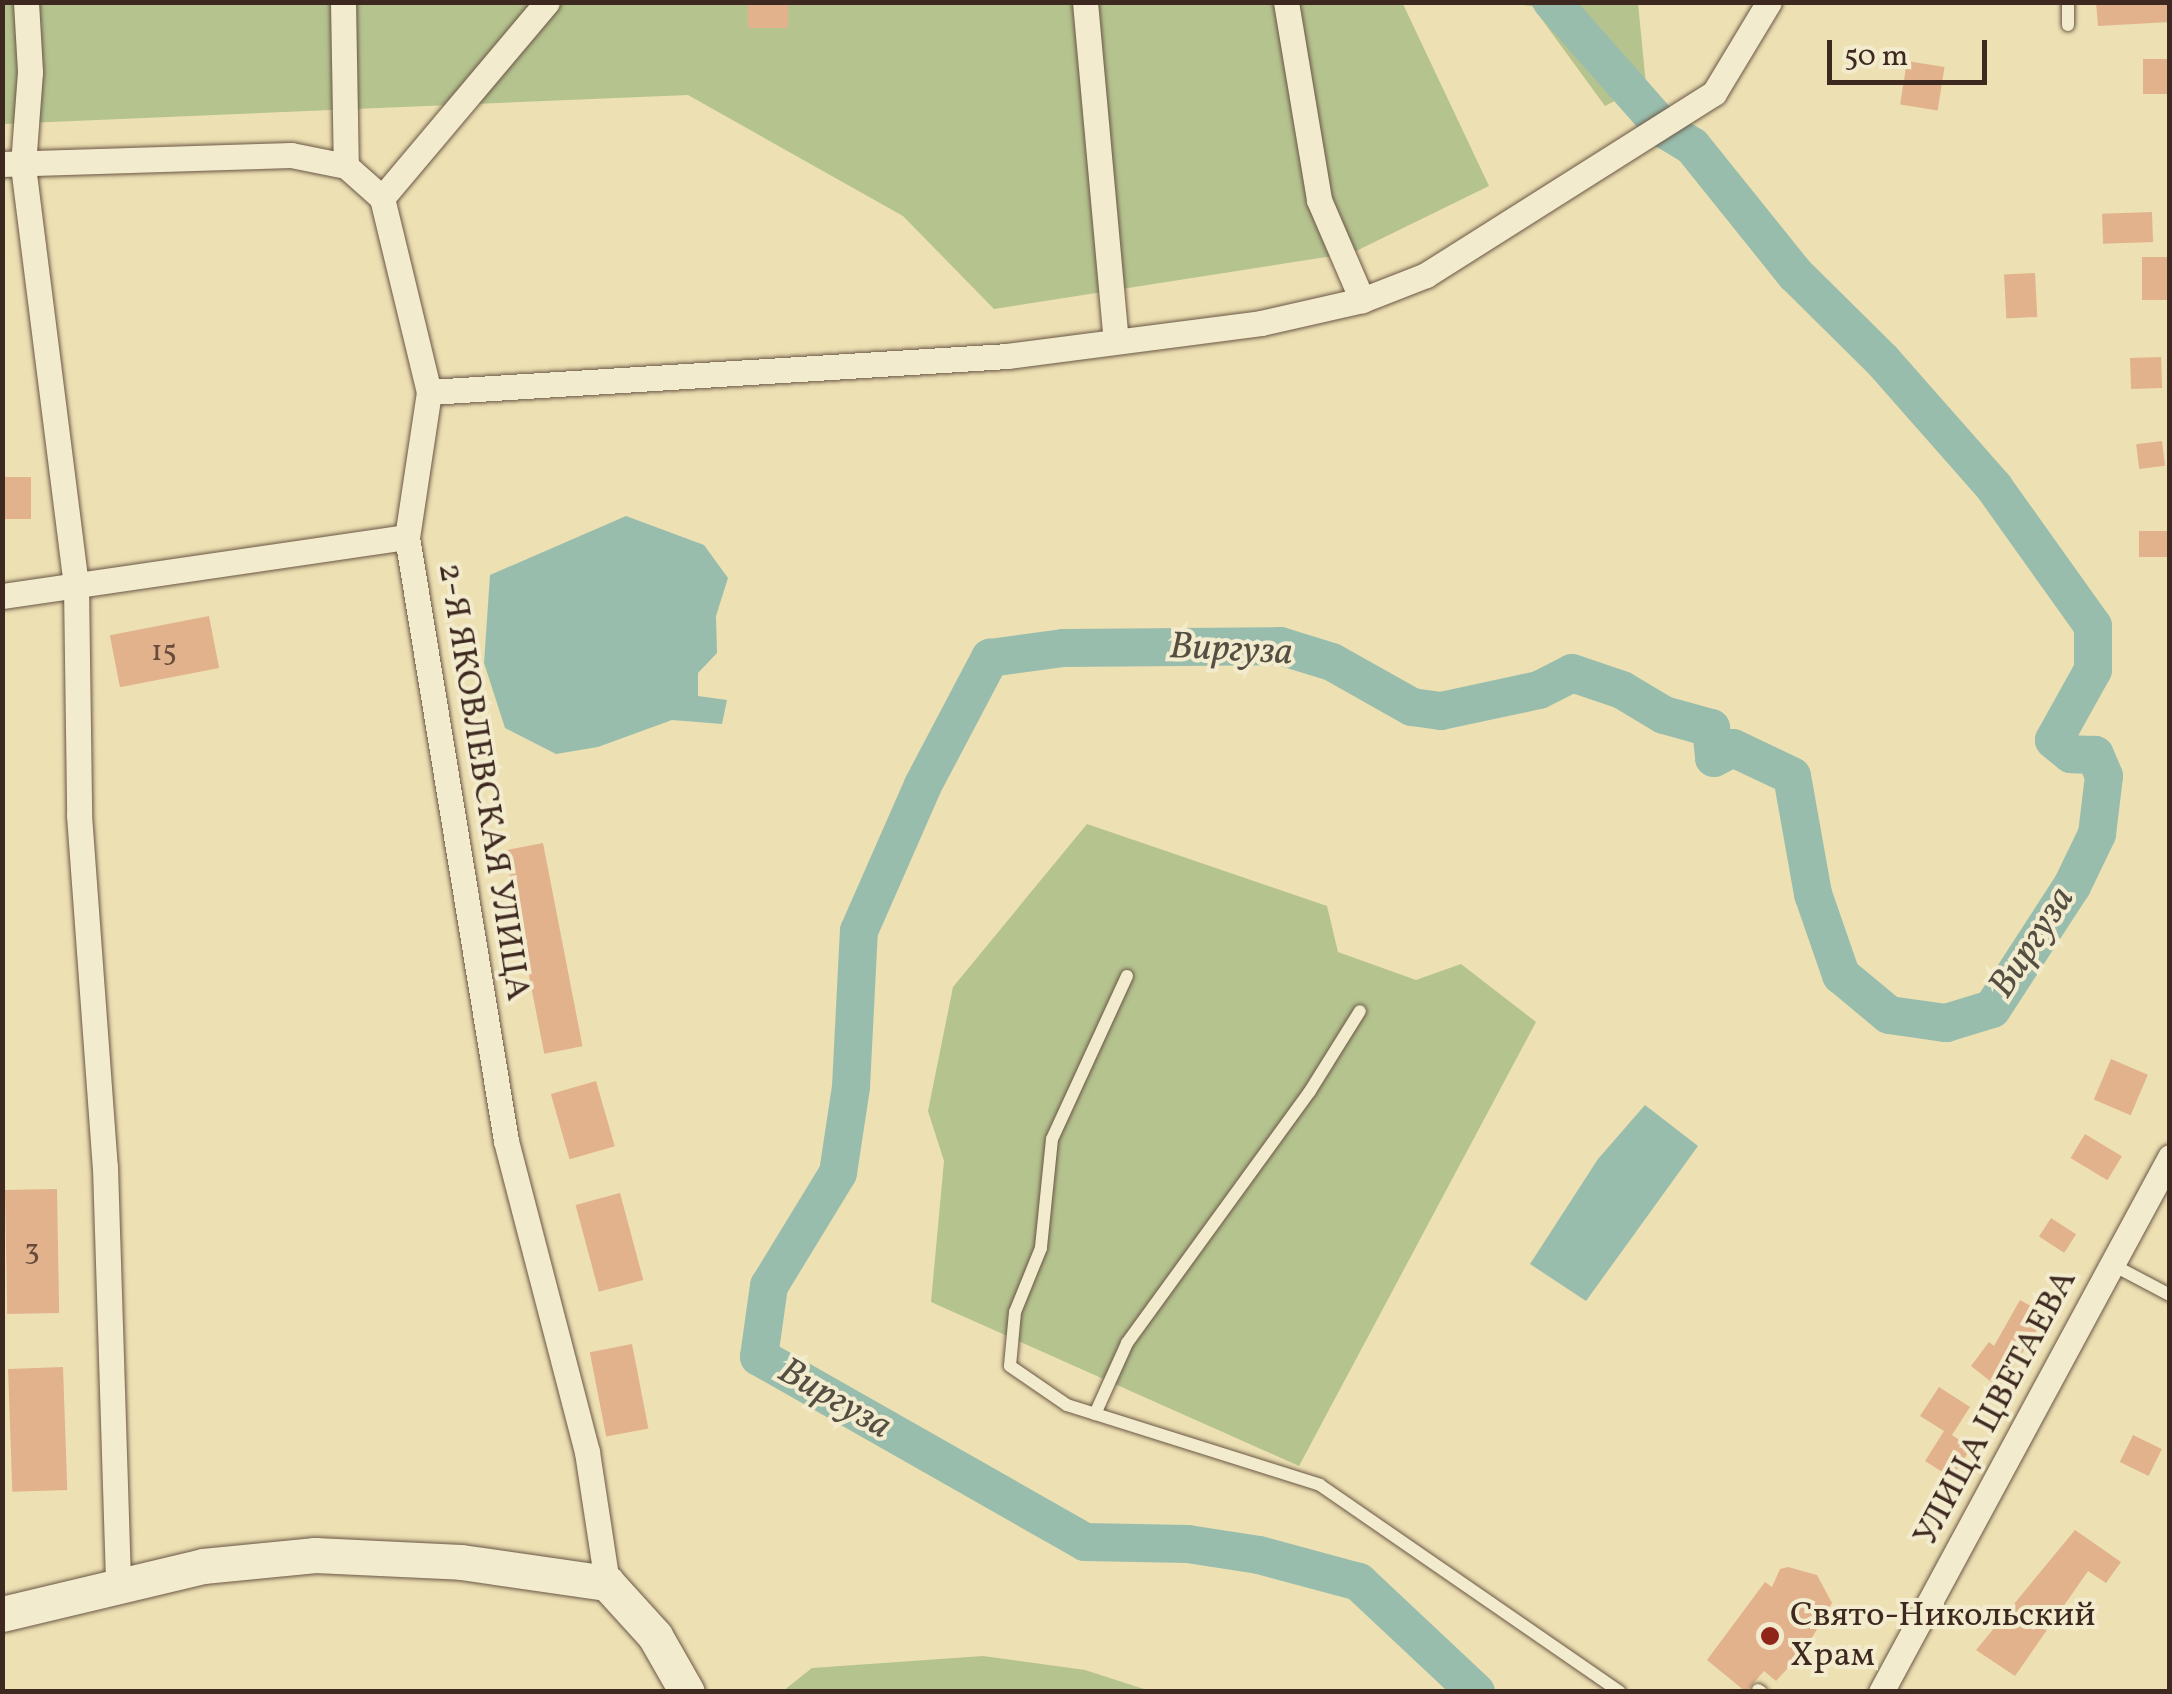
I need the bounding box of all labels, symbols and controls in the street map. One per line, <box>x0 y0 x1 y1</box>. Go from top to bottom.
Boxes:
scale bar <box>1832 20 1992 82</box>
text: 50 m <box>1844 36 1908 78</box>
street label: 2-Я ЯКОВЛЕВСКАЯ УЛИЦА <box>428 560 538 1004</box>
water label: Виргуза <box>1168 625 1294 677</box>
house number: 15 <box>151 634 177 670</box>
water label: Виргуза <box>1980 879 2086 1007</box>
house number: 3 <box>24 1233 40 1269</box>
street label: УЛИЦА ЦВЕТАЕВА <box>1905 1263 2087 1553</box>
water label: Виргуза <box>769 1349 899 1451</box>
place label: Свято-Никольский Храм <box>1790 1595 2096 1677</box>
marker: Свято-Никольский Храм <box>1759 1625 1781 1647</box>

